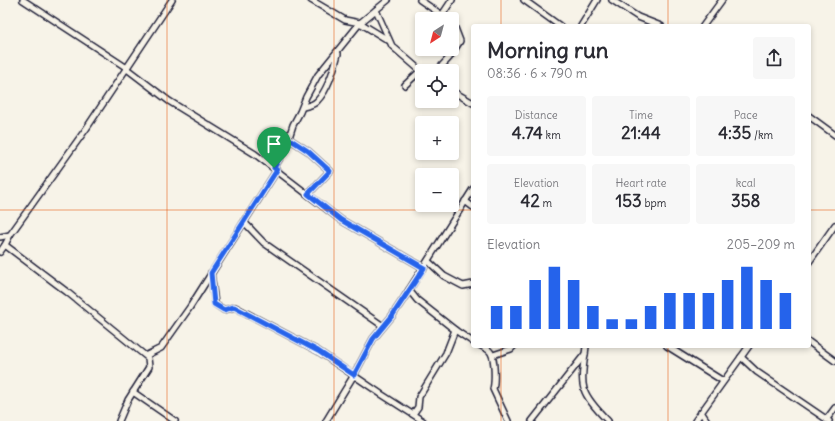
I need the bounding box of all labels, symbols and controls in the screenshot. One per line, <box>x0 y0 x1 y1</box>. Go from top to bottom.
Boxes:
north arrow <box>415 12 459 56</box>
map controls <box>415 12 459 212</box>
text: Morning run <box>487 36 609 64</box>
button: share <box>753 37 795 79</box>
button: locate <box>415 64 459 108</box>
text: 08:36 · 6 × 790 m <box>487 65 587 82</box>
text: Distance <box>515 108 558 122</box>
text: Time <box>629 108 653 122</box>
text: Pace <box>734 108 758 122</box>
button: + <box>415 116 459 160</box>
text: 4.74 <box>512 122 543 144</box>
text: 21:44 <box>621 122 661 144</box>
text: 4:35 <box>718 122 751 144</box>
pin <box>257 127 291 168</box>
text: km <box>543 128 561 142</box>
text: /km <box>751 128 773 142</box>
icon: arrive <box>263 133 285 155</box>
button: − <box>415 168 459 212</box>
text: Elevation <box>514 176 559 190</box>
text: Heart rate <box>615 176 667 190</box>
text: kcal <box>736 176 756 190</box>
text: 42 <box>521 190 540 212</box>
text: 153 <box>616 190 642 212</box>
text: 358 <box>731 190 760 212</box>
text: m <box>540 196 552 210</box>
text: bpm <box>642 196 666 210</box>
text: Elevation <box>487 236 540 253</box>
text: 205–209 m <box>727 236 795 253</box>

